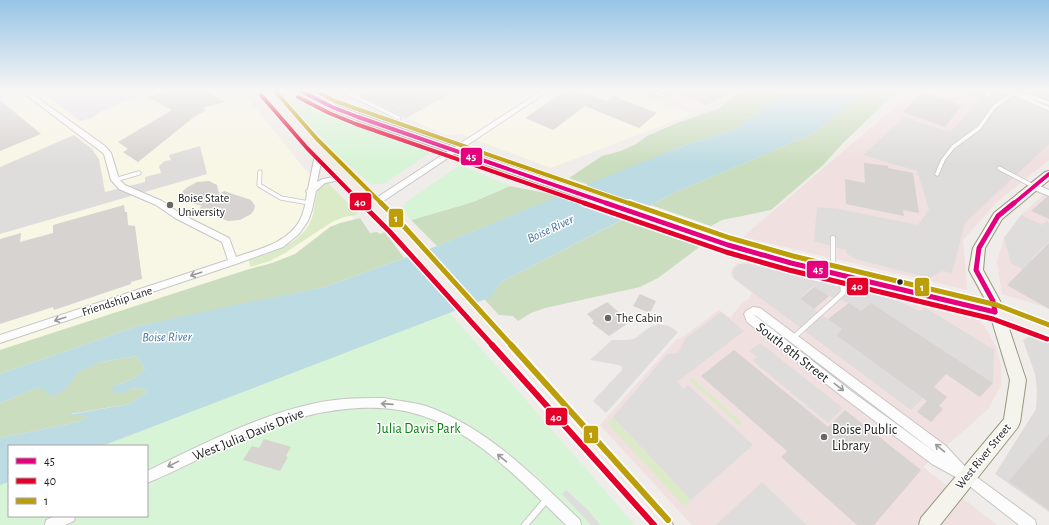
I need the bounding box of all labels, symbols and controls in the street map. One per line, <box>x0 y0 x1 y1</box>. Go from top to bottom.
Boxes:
line badge: 45 <box>460 147 483 166</box>
text: 45 <box>466 151 476 162</box>
place label: Boise State University <box>178 192 229 219</box>
line badge: 40 <box>349 192 372 211</box>
text: 40 <box>354 197 366 208</box>
marker: Boise State University <box>165 200 175 210</box>
line badge: 1 <box>388 208 404 228</box>
text: 1 <box>394 213 398 224</box>
water label: Boise River <box>525 213 577 246</box>
line badge: 45 <box>806 260 829 279</box>
text: 45 <box>813 264 823 275</box>
one-way arrow <box>190 271 203 278</box>
line badge: 40 <box>846 277 869 296</box>
unlabelled marker <box>895 277 905 287</box>
line badge: 1 <box>914 277 930 297</box>
text: 40 <box>851 281 863 292</box>
text: 1 <box>920 282 924 293</box>
street label: Friendship Lane <box>80 284 154 318</box>
place label: The Cabin <box>616 312 663 324</box>
marker: The Cabin <box>603 313 613 323</box>
one-way arrow <box>54 316 66 324</box>
street label: South 8th Street <box>753 320 832 386</box>
water label: Boise River <box>142 331 193 344</box>
one-way arrow <box>833 383 844 392</box>
one-way arrow <box>381 400 394 407</box>
street label: West Julia Davis Drive <box>191 406 306 464</box>
line badge: 40 <box>545 407 568 426</box>
text: 40 <box>550 412 562 423</box>
street label: West River Street <box>953 421 1013 491</box>
park label: Julia Davis Park <box>377 422 461 436</box>
place label: Boise Public Library <box>832 423 898 453</box>
line badge: 1 <box>583 425 599 444</box>
text: 1 <box>589 429 593 440</box>
marker: Boise Public Library <box>819 432 829 442</box>
one-way arrow <box>934 444 945 453</box>
legend <box>8 445 148 517</box>
one-way arrow <box>497 453 507 462</box>
text: 45 <box>44 455 55 467</box>
one-way arrow <box>168 461 180 468</box>
text: 40 <box>44 475 56 487</box>
text: 1 <box>44 495 48 507</box>

